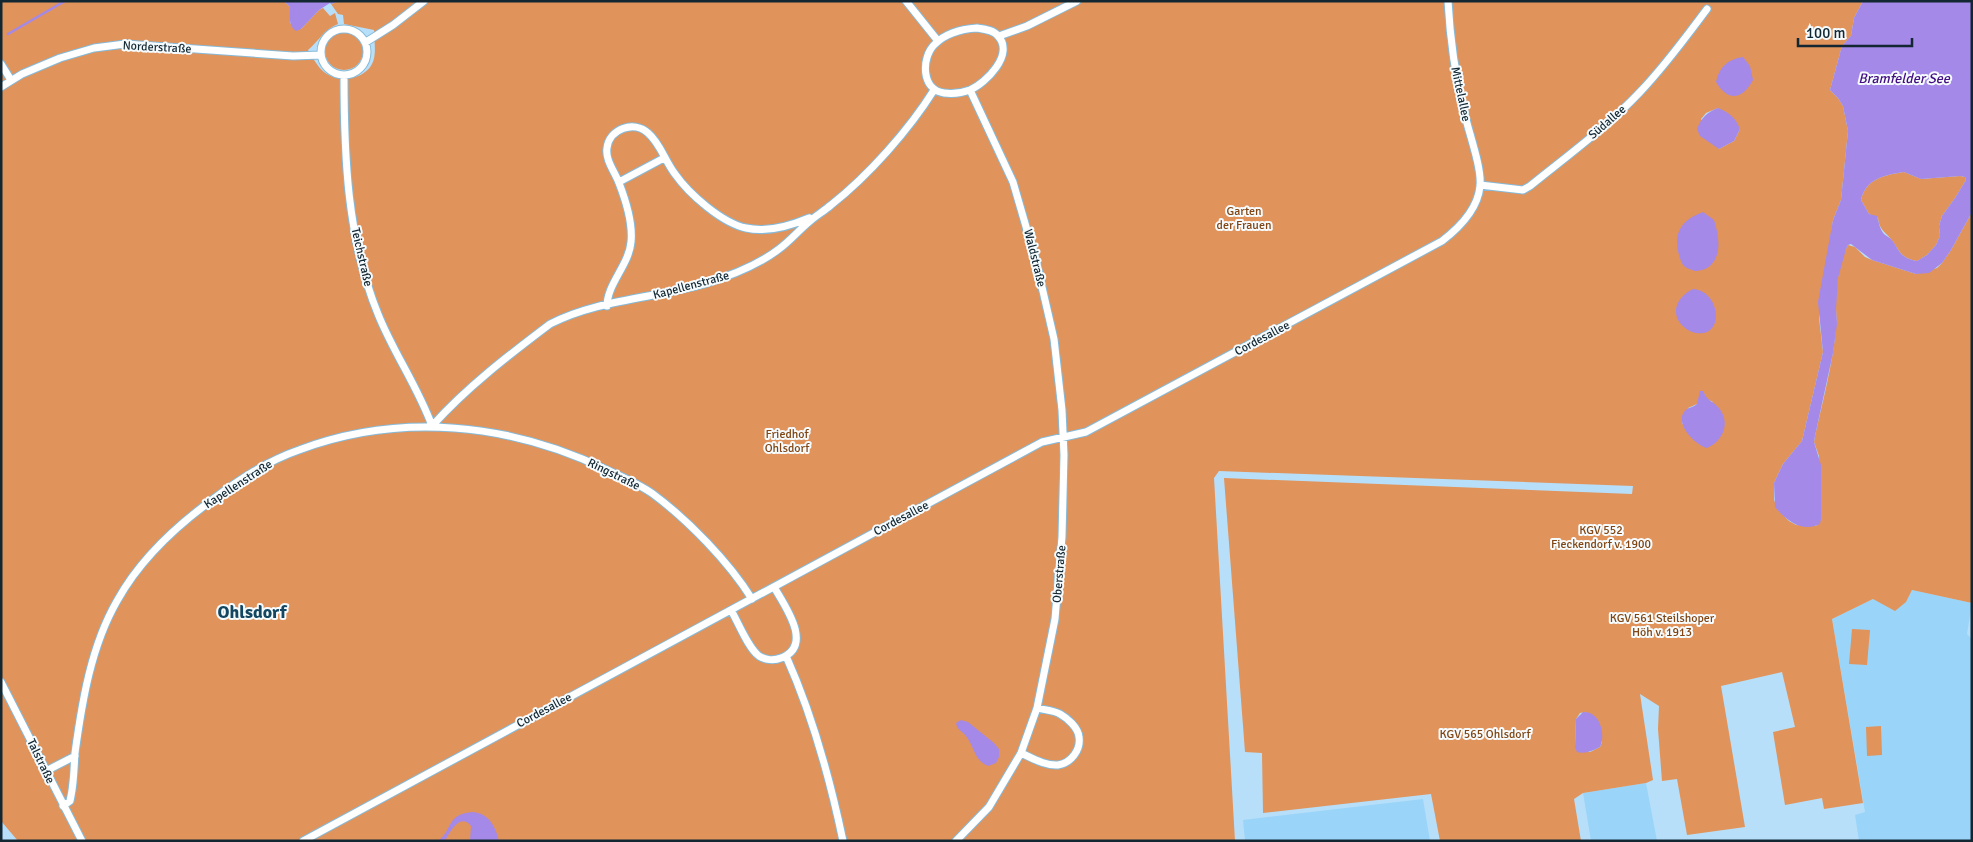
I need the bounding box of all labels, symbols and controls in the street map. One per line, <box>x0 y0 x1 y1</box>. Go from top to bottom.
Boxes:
scale bar <box>1798 15 1912 47</box>
text: 100 m <box>1806 24 1846 42</box>
street label: Norderstraße <box>122 38 192 57</box>
street label: Mittelallee <box>1447 65 1474 123</box>
water label: Bramfelder See <box>1858 70 1951 87</box>
street label: Südallee <box>1586 102 1629 143</box>
park label: Garten der Frauen <box>1217 204 1271 233</box>
street label: Teichstraße <box>347 226 376 288</box>
street label: Waldstraße <box>1020 228 1049 289</box>
street label: Kapellenstraße <box>651 268 731 303</box>
street label: Cordesallee <box>1232 318 1292 359</box>
park label: Friedhof Ohlsdorf <box>765 427 810 456</box>
street label: Ringstraße <box>585 455 643 494</box>
street label: Kapellenstraße <box>201 457 275 512</box>
street label: Cordesallee <box>871 498 931 539</box>
park label: KGV 552 Fieckendorf v. 1900 <box>1551 523 1651 552</box>
street label: Oberstraße <box>1049 544 1069 604</box>
district label: Ohlsdorf <box>218 601 288 623</box>
park label: KGV 561 Steilshoper Höh v. 1913 <box>1610 611 1715 640</box>
street label: Cordesallee <box>514 690 574 731</box>
park label: KGV 565 Ohlsdorf <box>1440 727 1531 742</box>
street label: Talstraße <box>23 736 58 786</box>

